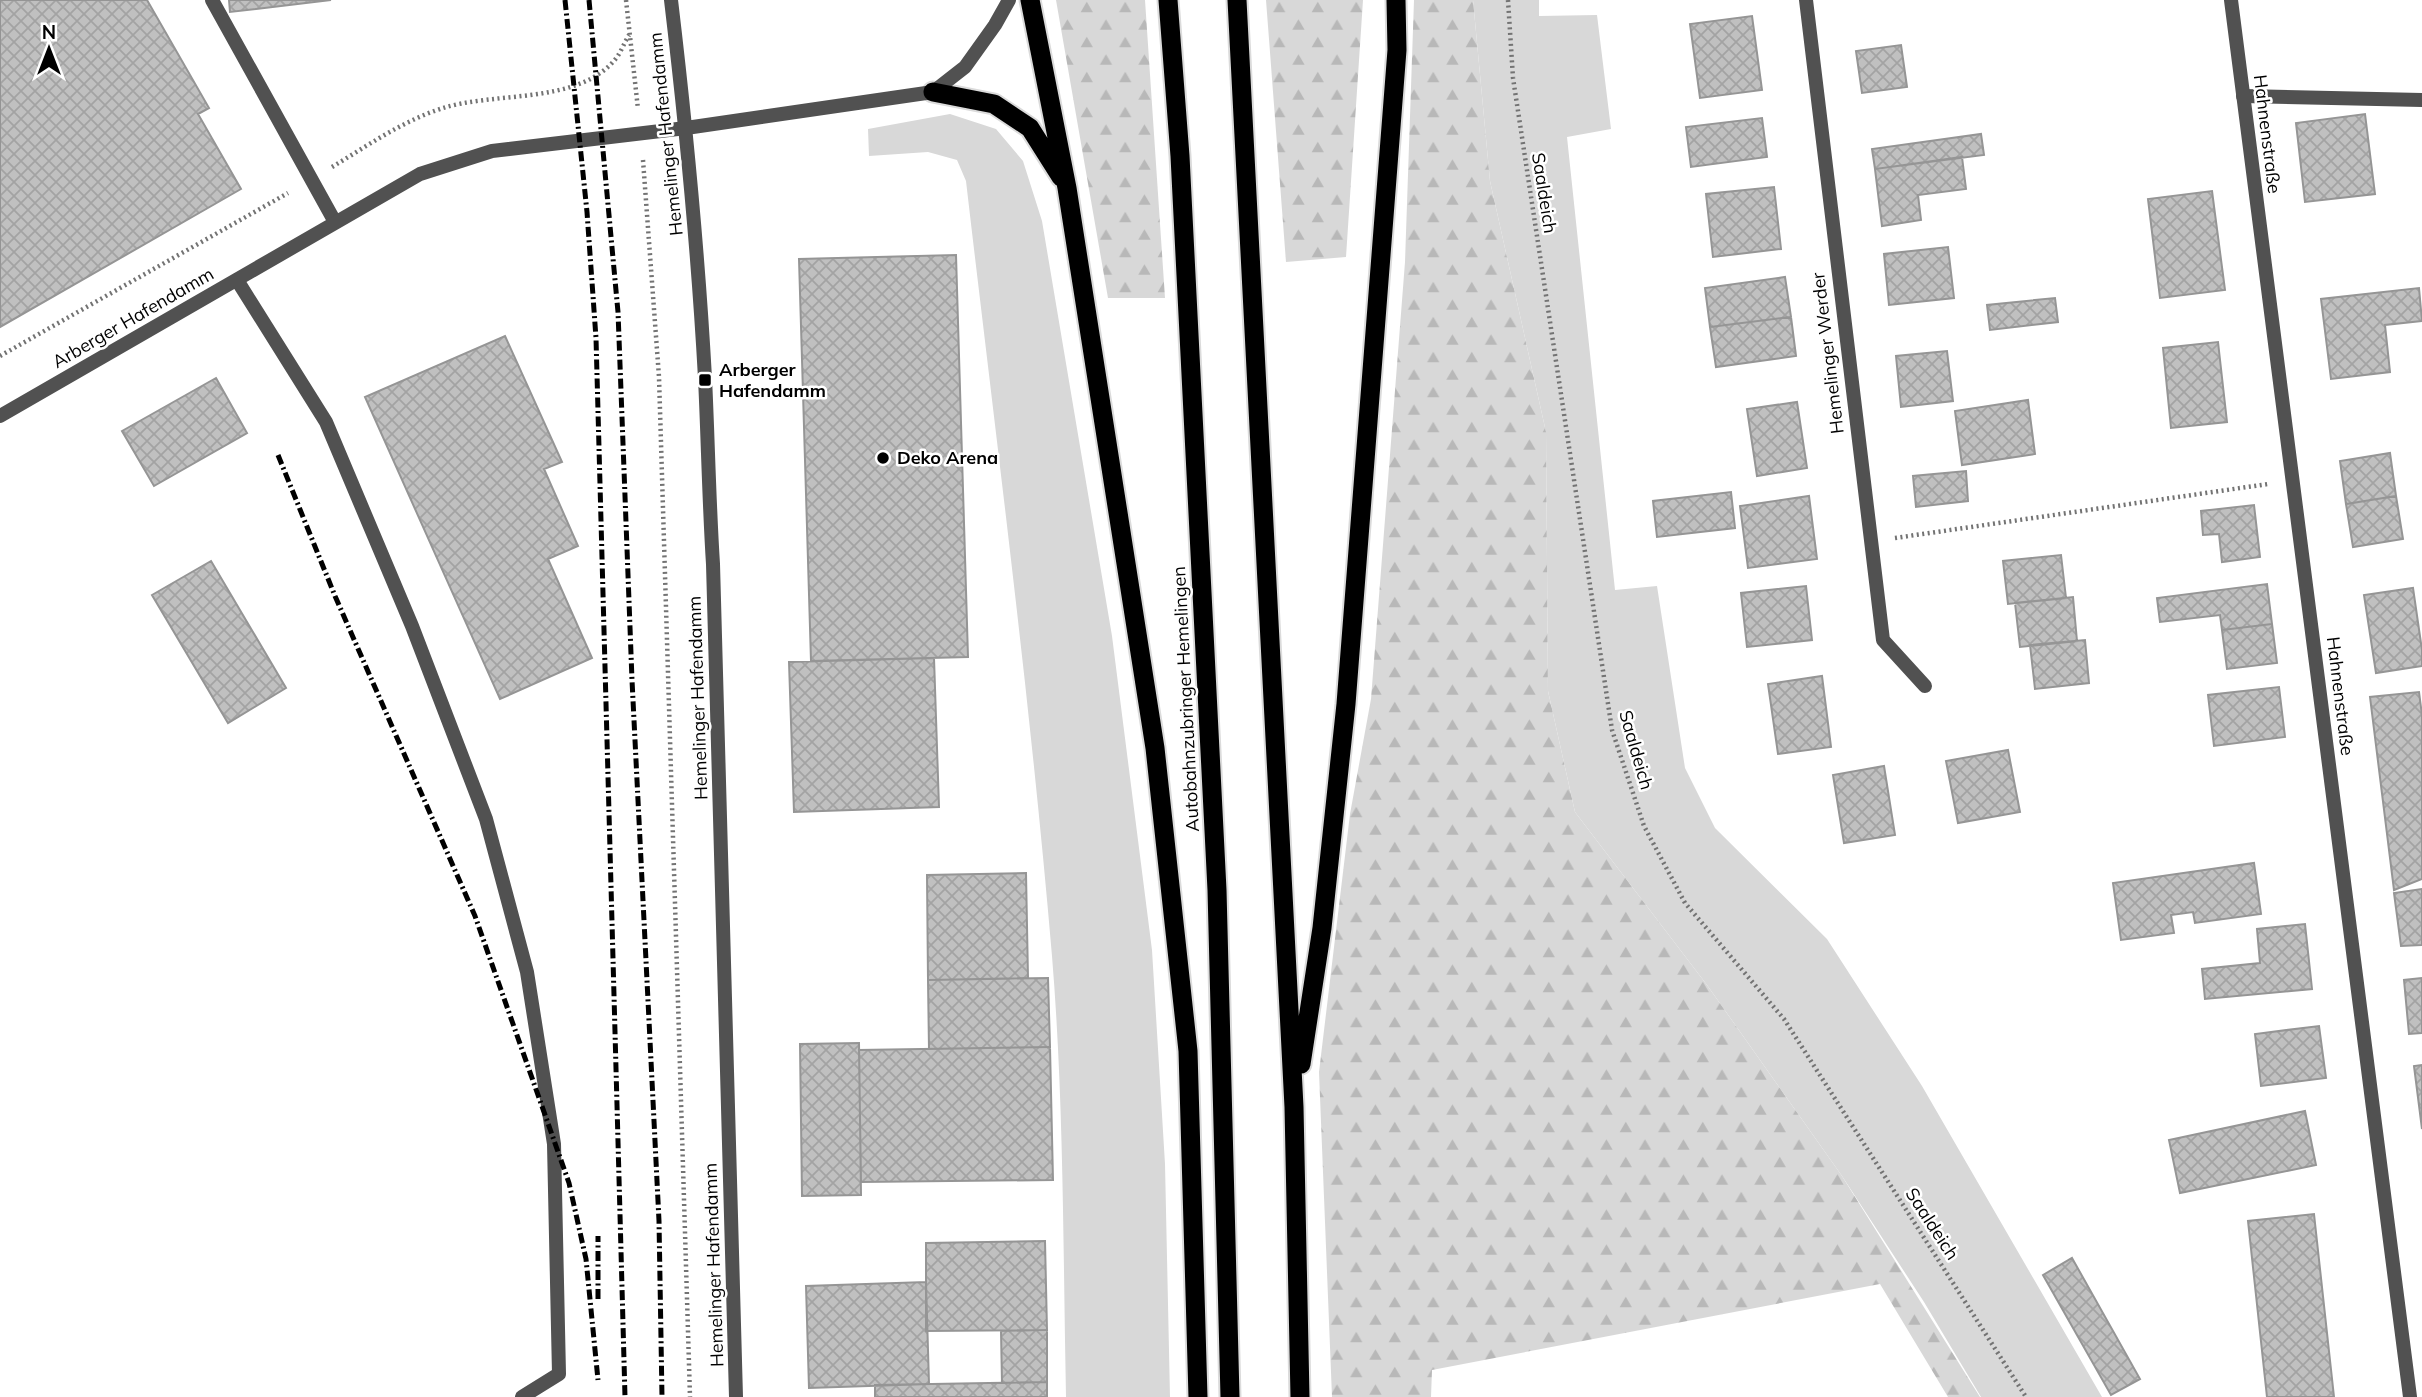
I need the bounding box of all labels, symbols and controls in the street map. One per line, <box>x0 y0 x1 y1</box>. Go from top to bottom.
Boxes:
north arrow <box>14 14 84 84</box>
text: N <box>42 20 56 44</box>
street label: Hemelinger Hafendamm <box>643 31 688 237</box>
street label: Hahnenstraße <box>2249 73 2286 195</box>
street label: Saaldeich <box>1527 151 1562 235</box>
street label: Arberger Hafendamm <box>48 262 218 373</box>
street label: Hemelinger Werder <box>1806 271 1849 435</box>
place label: Arberger Hafendamm <box>719 358 826 402</box>
marker: Arberger Hafendamm <box>697 372 713 388</box>
place label: Deko Arena <box>897 446 998 469</box>
marker: Deko Arena <box>875 450 891 466</box>
street label: Autobahnzubringer Hemelingen <box>1167 566 1204 832</box>
street label: Hemelinger Hafendamm <box>682 596 713 800</box>
street label: Hahnenstraße <box>2322 635 2359 757</box>
street label: Saaldeich <box>1614 708 1659 792</box>
street label: Hemelinger Hafendamm <box>698 1163 729 1367</box>
street label: Saaldeich <box>1901 1183 1964 1264</box>

